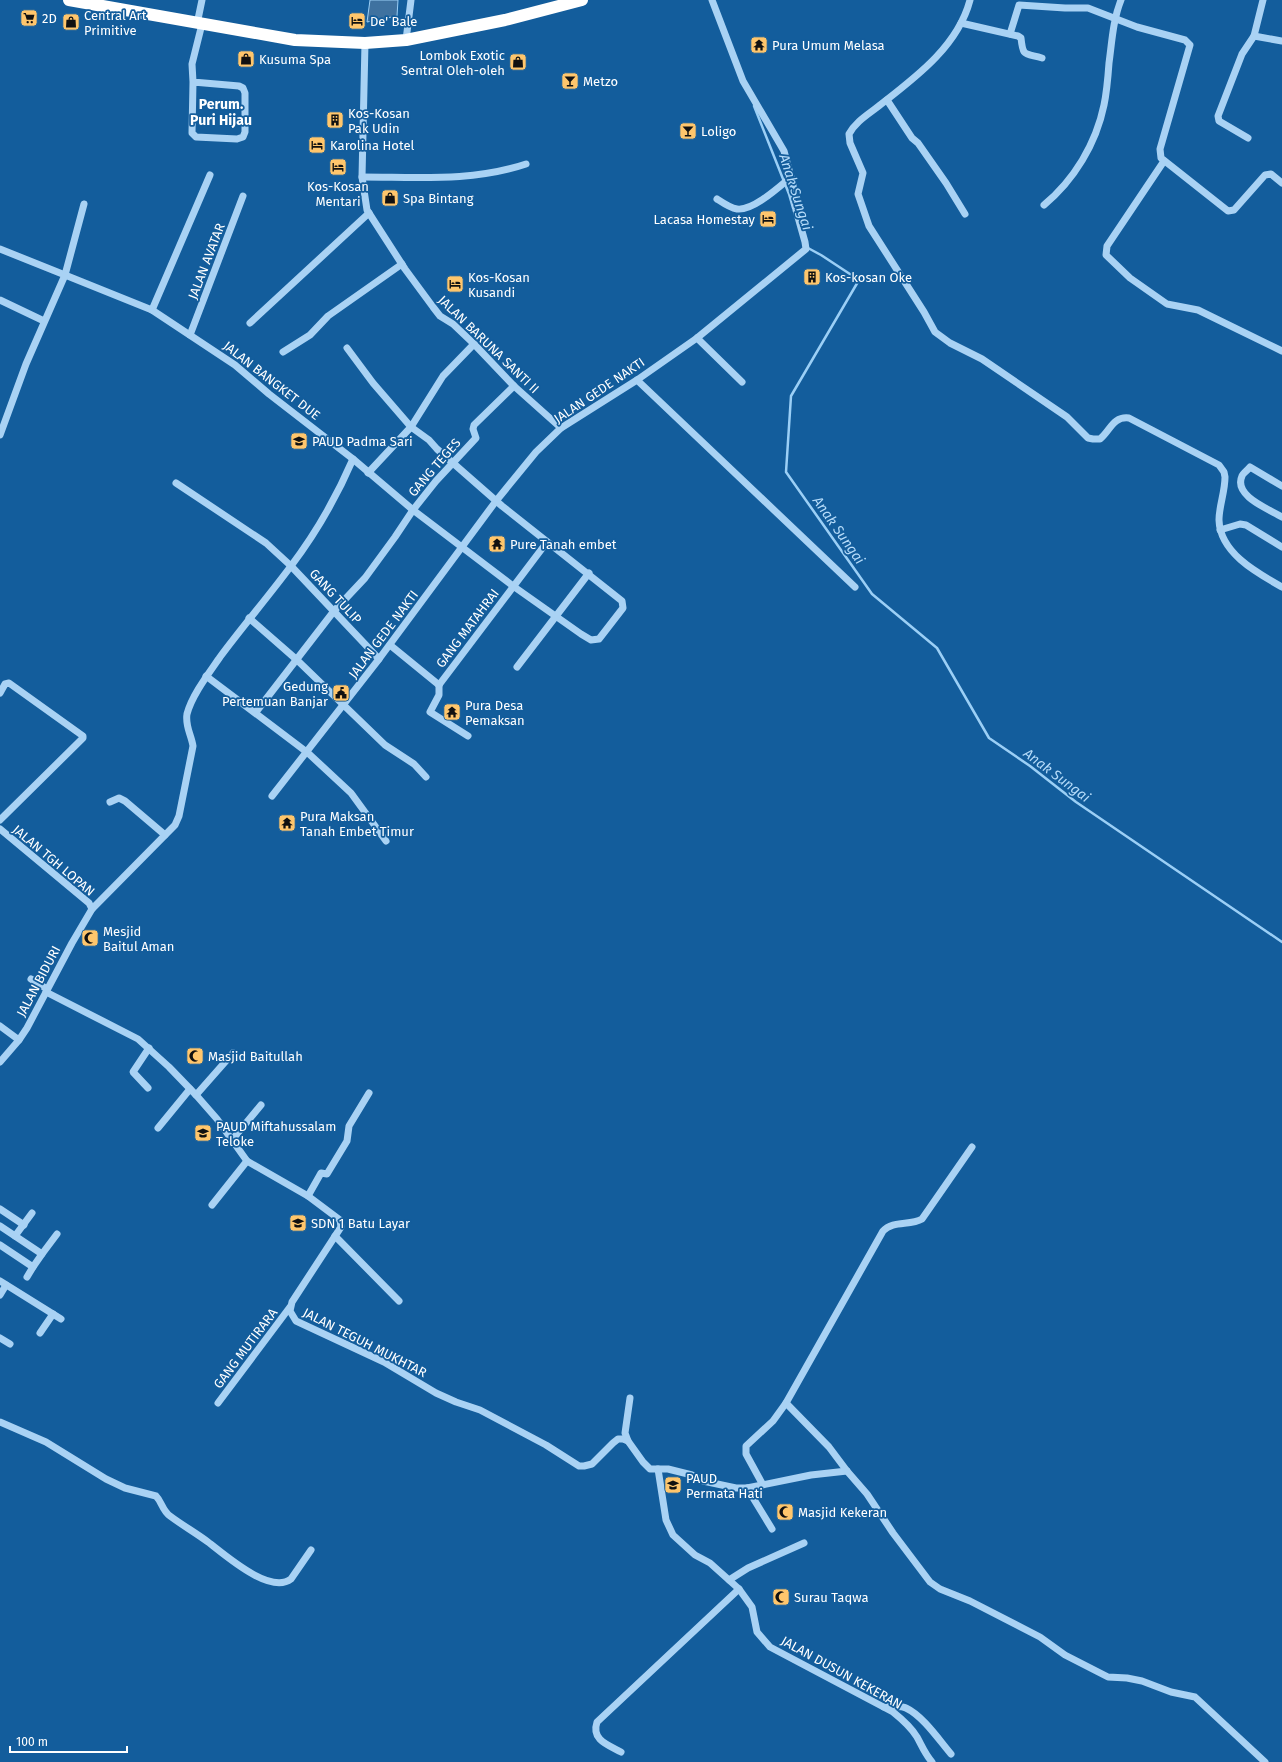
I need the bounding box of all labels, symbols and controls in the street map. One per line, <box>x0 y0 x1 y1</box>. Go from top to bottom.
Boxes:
supermarket icon: 2D <box>19 8 39 28</box>
place label: Central Art Primitive <box>84 8 147 38</box>
place label: 2D <box>42 11 57 26</box>
hotel icon: De' Bale <box>347 11 367 31</box>
shop icon: Central Art Primitive <box>61 12 81 32</box>
place label: De' Bale <box>370 14 417 29</box>
temple icon: Pura Umum Melasa <box>749 35 769 55</box>
place label: Pura Umum Melasa <box>772 38 885 53</box>
place label: Lombok Exotic Sentral Oleh-oleh <box>401 48 505 78</box>
shop icon: Kusuma Spa <box>236 49 256 69</box>
place label: Kusuma Spa <box>259 52 331 67</box>
shop icon: Lombok Exotic Sentral Oleh-oleh <box>508 52 528 72</box>
bar icon: Metzo <box>560 71 580 91</box>
place label: Metzo <box>583 74 618 89</box>
district label: Perum. Puri Hijau <box>190 96 252 129</box>
place label: Kos-Kosan Pak Udin <box>348 106 410 136</box>
building icon: Kos-Kosan Pak Udin <box>325 110 345 130</box>
bar icon: Loligo <box>678 121 698 141</box>
place label: Loligo <box>701 124 736 139</box>
hotel icon: Karolina Hotel <box>307 135 327 155</box>
place label: Karolina Hotel <box>330 138 414 153</box>
water label: Anak Sungai <box>775 151 816 232</box>
hotel icon: Kos-Kosan Mentari <box>328 157 348 177</box>
place label: Kos-Kosan Mentari <box>307 179 369 209</box>
shop icon: Spa Bintang <box>380 188 400 208</box>
place label: Spa Bintang <box>403 191 474 206</box>
hotel icon: Lacasa Homestay <box>758 209 778 229</box>
place label: Lacasa Homestay <box>653 212 756 227</box>
street label: JALAN AVATAR <box>185 221 228 301</box>
building icon: Kos-kosan Oke <box>802 267 822 287</box>
place label: Kos-Kosan Kusandi <box>468 270 530 300</box>
place label: Kos-kosan Oke <box>825 270 912 285</box>
hotel icon: Kos-Kosan Kusandi <box>445 274 465 294</box>
street label: JALAN BARUNA SANTI II <box>435 292 542 396</box>
street label: JALAN BANGKET DUE <box>220 338 323 423</box>
street label: JALAN GEDE NAKTI <box>551 355 647 426</box>
school or university icon: PAUD Padma Sari <box>289 431 309 451</box>
place label: PAUD Padma Sari <box>312 434 413 449</box>
street label: GANG TEGES <box>405 435 464 499</box>
water label: Anak Sungai <box>808 492 868 568</box>
temple icon: Pure Tanah embet <box>487 534 507 554</box>
place label: Pure Tanah embet <box>510 537 617 552</box>
street label: GANG TULIP <box>306 566 365 627</box>
street label: GANG MATAHRAI <box>433 586 502 671</box>
street label: JALAN GEDE NAKTI <box>345 587 421 681</box>
place label: Gedung Pertemuan Banjar <box>222 679 328 709</box>
public building icon: Gedung Pertemuan Banjar <box>331 683 351 703</box>
place label: Pura Desa Pemaksan <box>465 698 525 728</box>
temple icon: Pura Desa Pemaksan <box>442 702 462 722</box>
water label: Anak Sungai <box>1019 744 1093 806</box>
place label: Pura Maksan Tanah Embet Timur <box>300 809 414 839</box>
temple icon: Pura Maksan Tanah Embet Timur <box>277 813 297 833</box>
street label: JALAN TGH LOPAN <box>10 822 98 899</box>
place label: Mesjid Baitul Aman <box>103 924 174 954</box>
mosque icon: Mesjid Baitul Aman <box>80 928 100 948</box>
street label: JALAN BIDURI <box>13 943 63 1019</box>
mosque icon: Masjid Baitullah <box>185 1046 205 1066</box>
place label: Masjid Baitullah <box>208 1049 303 1064</box>
place label: PAUD Miftahussalam Teloke <box>216 1119 336 1149</box>
school or university icon: PAUD Miftahussalam Teloke <box>193 1123 213 1143</box>
school or university icon: SDN 1 Batu Layar <box>288 1213 308 1233</box>
place label: SDN 1 Batu Layar <box>311 1216 410 1231</box>
street label: GANG MUTIRARA <box>210 1305 281 1391</box>
street label: JALAN TEGUH MUKHTAR <box>300 1305 429 1380</box>
place label: PAUD Permata Hati <box>686 1471 763 1501</box>
school or university icon: PAUD Permata Hati <box>663 1475 683 1495</box>
mosque icon: Masjid Kekeran <box>775 1502 795 1522</box>
place label: Masjid Kekeran <box>798 1505 887 1520</box>
mosque icon: Surau Taqwa <box>771 1587 791 1607</box>
place label: Surau Taqwa <box>794 1590 868 1605</box>
street label: JALAN DUSUN KEKERAN <box>779 1633 905 1712</box>
scale bar <box>10 1728 127 1754</box>
text: 100 m <box>16 1735 48 1749</box>

